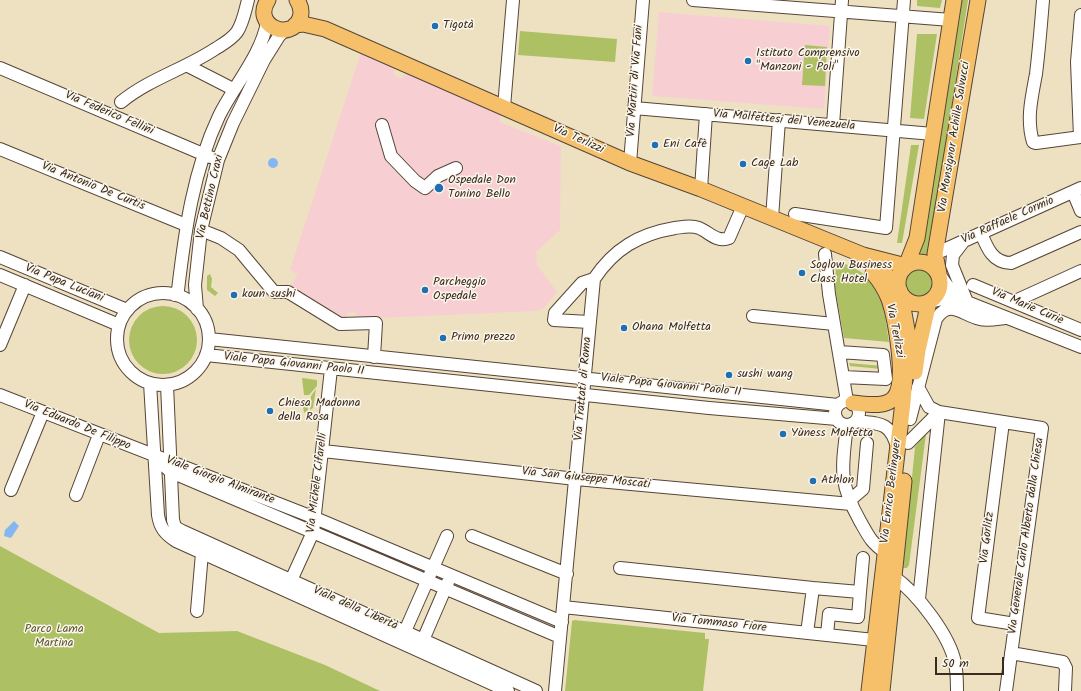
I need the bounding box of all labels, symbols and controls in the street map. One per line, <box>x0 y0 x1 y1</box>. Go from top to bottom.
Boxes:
place label: Tigotà <box>443 19 474 33</box>
marker: Tigotà <box>430 21 440 31</box>
street label: Via Martiri di Via Fani <box>625 24 647 138</box>
place label: Istituto Comprensivo "Manzoni - Poli" <box>756 47 860 75</box>
marker: Istituto Comprensivo "Manzoni - Poli" <box>743 56 753 66</box>
street label: Via Monsignor Achille Salvucci <box>936 61 974 213</box>
street label: Via Federico Fellini <box>63 89 155 139</box>
street label: Via Molfettesi del Venezuela <box>712 108 856 134</box>
street label: Via Terlizzi <box>550 122 606 158</box>
place label: Eni Cafè <box>663 138 707 152</box>
marker: Eni Cafè <box>650 140 660 150</box>
street label: Via Bettino Craxi <box>194 153 228 241</box>
place label: Cage Lab <box>751 157 798 171</box>
marker: Cage Lab <box>738 159 748 169</box>
street label: Via Antonio De Curtis <box>39 160 147 214</box>
place label: Ospedale Don Tonino Bello <box>448 174 516 202</box>
marker: Ospedale Don Tonino Bello <box>433 182 445 194</box>
street label: Via Raffaele Cormio <box>959 194 1057 248</box>
place label: Soglow Business Class Hotel <box>810 259 892 287</box>
street label: Via Papa Luciani <box>23 262 105 306</box>
marker: Soglow Business Class Hotel <box>797 268 807 278</box>
place label: Parcheggio Ospedale <box>433 276 486 304</box>
marker: Parcheggio Ospedale <box>420 285 430 295</box>
street label: Via Marie Curie <box>989 285 1065 329</box>
place label: koun sushi <box>242 288 295 302</box>
marker: koun sushi <box>229 290 239 300</box>
street label: Via Terlizzi <box>882 303 906 359</box>
place label: Ohana Molfetta <box>632 321 711 335</box>
marker: Ohana Molfetta <box>619 323 629 333</box>
place label: Primo prezzo <box>451 331 515 345</box>
marker: Primo prezzo <box>438 333 448 343</box>
street label: Via Trattati di Roma <box>572 336 596 442</box>
street label: Viale Papa Giovanni Paolo II <box>223 350 365 380</box>
place label: sushi wang <box>737 368 793 382</box>
marker: sushi wang <box>724 370 734 380</box>
street label: Viale Papa Giovanni Paolo II <box>600 371 742 401</box>
place label: Chiesa Madonna della Rosa <box>278 397 360 425</box>
street label: Via Eduardo De Filippo <box>21 398 133 454</box>
marker: Chiesa Madonna della Rosa <box>265 406 275 416</box>
place label: Yùness Molfetta <box>791 427 873 441</box>
marker: Yùness Molfetta <box>778 429 788 439</box>
street label: Via Michele Cifarelli <box>305 432 331 534</box>
street label: Via Generale Carlo Alberto dalla Chiesa <box>1006 437 1048 635</box>
street label: Via Enrico Berlinguer <box>878 438 906 544</box>
street label: Viale Giorgio Almirante <box>164 454 276 508</box>
street label: Via San Giuseppe Moscati <box>521 465 651 493</box>
place label: Athlon <box>821 474 854 488</box>
marker: Athlon <box>808 476 818 486</box>
street label: Via Gorlitz <box>978 511 998 565</box>
street label: Viale della Libertà <box>310 584 400 634</box>
street label: Via Tommaso Fiore <box>671 612 767 636</box>
park label: Parco Lama Martina <box>24 623 84 651</box>
scale bar <box>937 649 1006 675</box>
text: 50 m <box>942 654 969 673</box>

